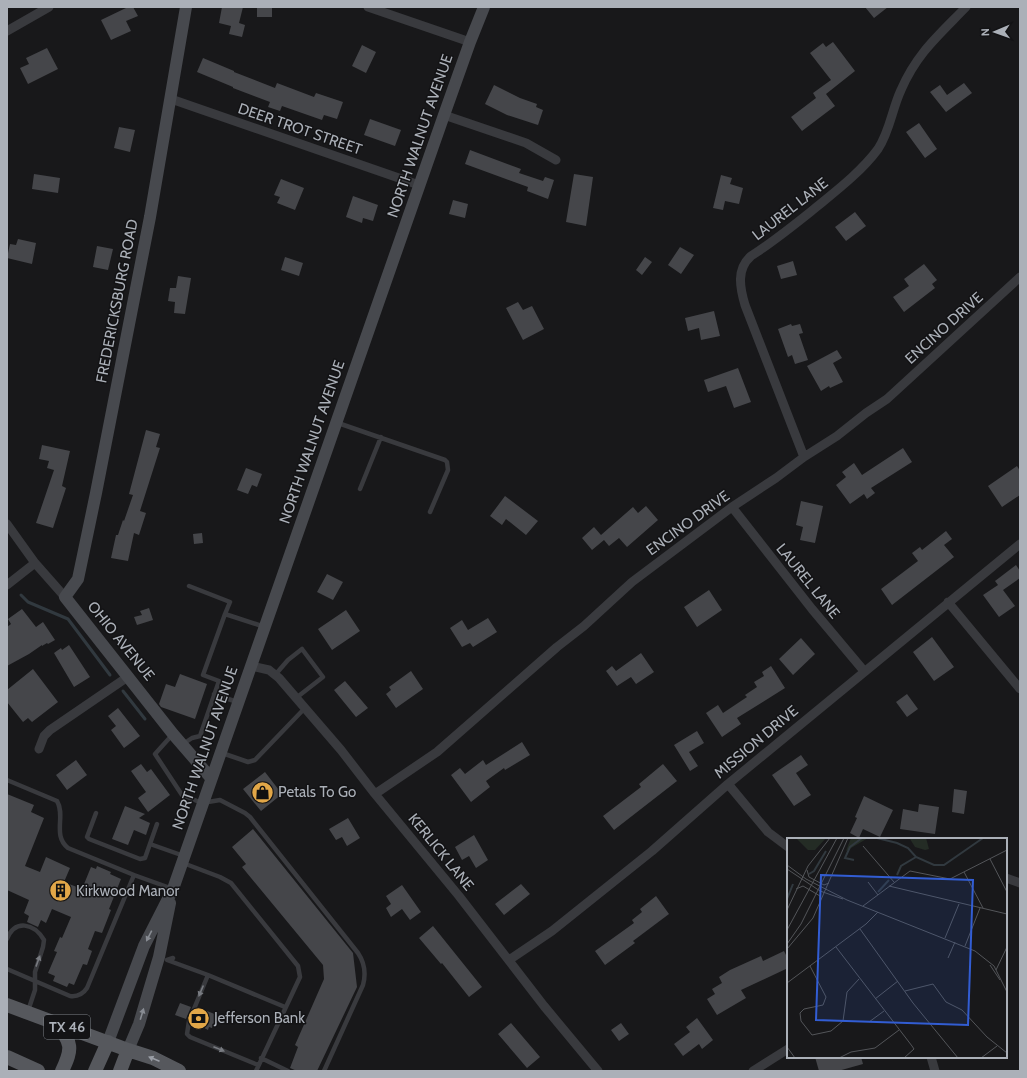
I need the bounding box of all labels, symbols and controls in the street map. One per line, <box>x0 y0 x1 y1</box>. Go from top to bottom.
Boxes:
north arrow <box>975 12 1015 52</box>
text: N <box>978 28 992 36</box>
street label: NORTH WALNUT AVENUE <box>384 52 456 220</box>
street label: DEER TROT STREET <box>236 99 364 159</box>
street label: LAUREL LANE <box>749 174 831 244</box>
street label: FREDERICKSBURG ROAD <box>92 217 142 384</box>
street label: ENCINO DRIVE <box>901 288 987 368</box>
street label: NORTH WALNUT AVENUE <box>276 358 348 526</box>
street label: ENCINO DRIVE <box>643 487 733 559</box>
street label: LAUREL LANE <box>772 540 844 622</box>
street label: OHIO AVENUE <box>84 598 158 684</box>
street label: NORTH WALNUT AVENUE <box>169 664 241 832</box>
street label: MISSION DRIVE <box>710 702 802 782</box>
shop icon: Petals To Go <box>250 779 276 805</box>
place label: Petals To Go <box>278 783 356 801</box>
street label: KERLICK LANE <box>404 810 478 894</box>
inset map <box>787 838 1007 1058</box>
building icon: Kirkwood Manor <box>48 878 74 904</box>
place label: Kirkwood Manor <box>76 882 179 900</box>
one-way arrow <box>146 930 152 942</box>
one-way arrow <box>36 955 42 967</box>
one-way arrow <box>197 986 203 998</box>
bank icon: Jefferson Bank <box>186 1005 212 1031</box>
one-way arrow <box>139 1007 145 1019</box>
place label: Jefferson Bank <box>213 1009 305 1027</box>
road number: TX 46 <box>44 1015 90 1039</box>
one-way arrow <box>213 1046 225 1052</box>
one-way arrow <box>148 1056 160 1062</box>

